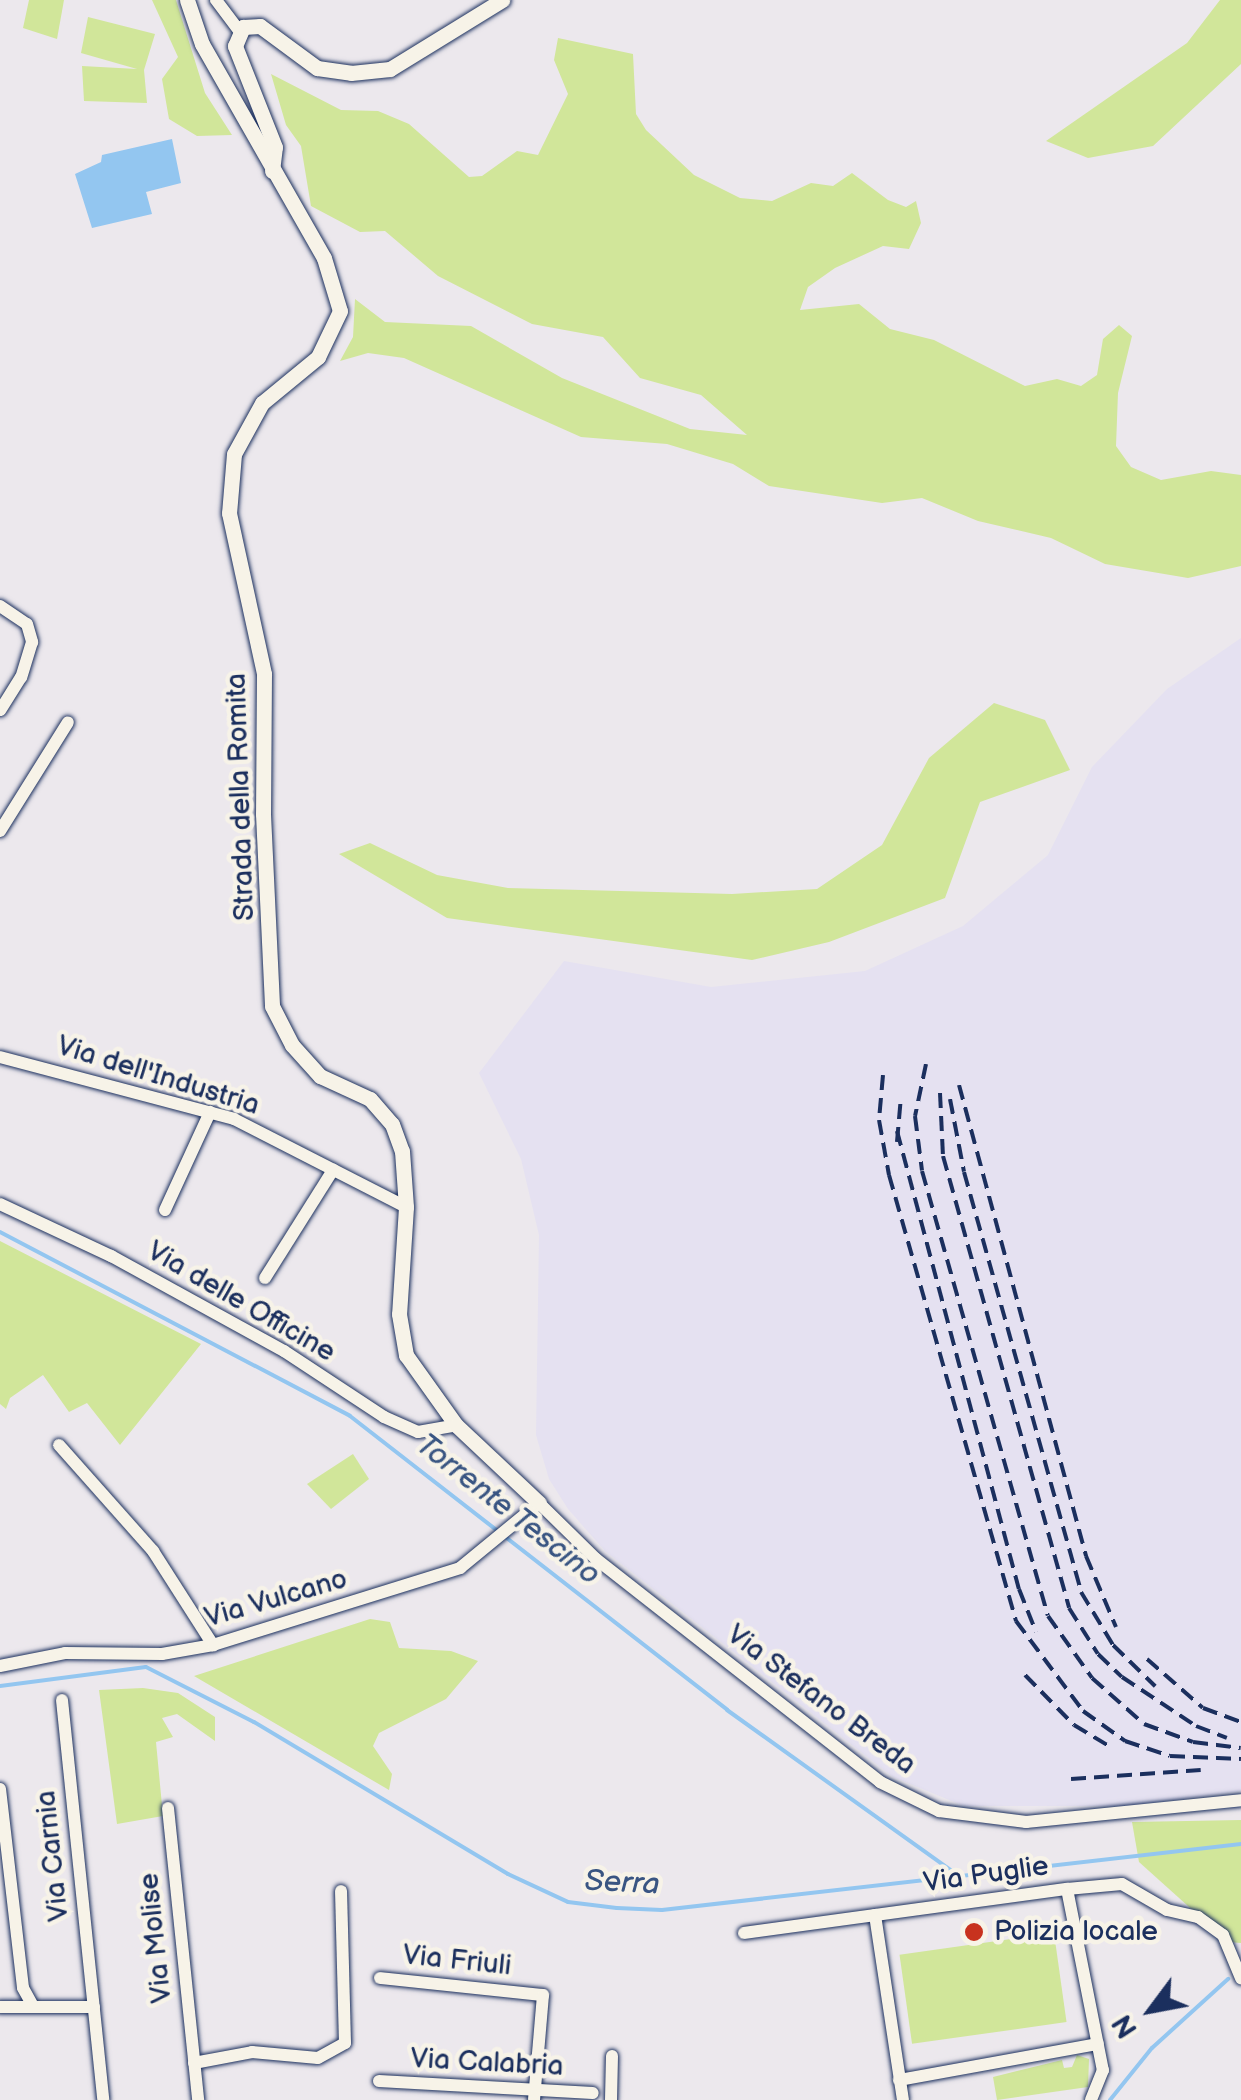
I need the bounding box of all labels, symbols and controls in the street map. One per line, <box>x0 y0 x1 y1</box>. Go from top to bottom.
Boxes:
street label: Strada della Romita <box>220 673 262 921</box>
street label: Via dell'Industria <box>53 1029 263 1123</box>
street label: Via delle Officine <box>141 1235 341 1369</box>
water label: Torrente Tescino <box>409 1427 607 1593</box>
street label: Via Vulcano <box>201 1563 351 1635</box>
street label: Via Stefano Breda <box>720 1618 922 1782</box>
street label: Via Carnia <box>29 1789 77 1923</box>
street label: Via Puglie <box>921 1850 1051 1900</box>
water label: Serra <box>583 1863 661 1903</box>
street label: Via Molise <box>132 1871 180 2005</box>
place label: Polizia locale <box>994 1915 1158 1949</box>
marker: Polizia locale <box>963 1921 985 1943</box>
street label: Via Friuli <box>401 1939 513 1983</box>
north arrow <box>1101 1960 1201 2060</box>
text: N <box>1106 2009 1145 2044</box>
street label: Via Calabria <box>410 2042 564 2084</box>

